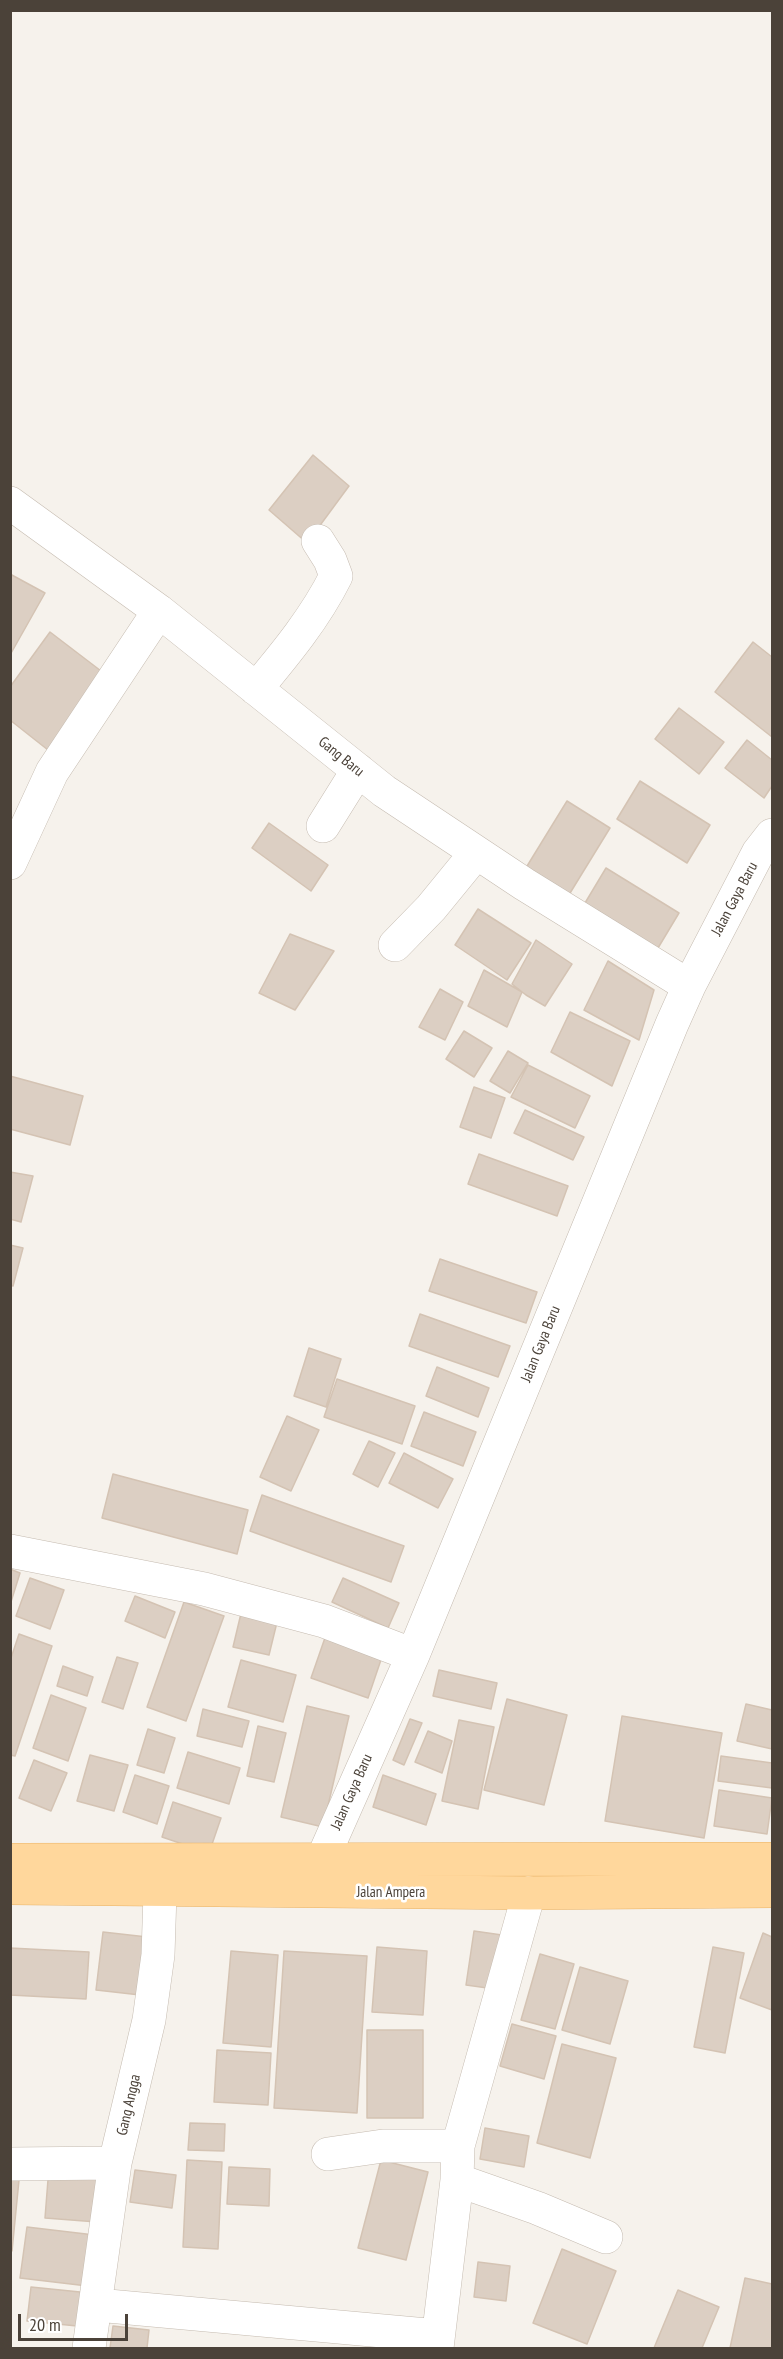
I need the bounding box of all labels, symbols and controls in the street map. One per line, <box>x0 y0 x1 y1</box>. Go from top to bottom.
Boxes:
street label: Gang Baru <box>315 733 367 781</box>
street label: Jalan Gaya Baru <box>708 859 762 939</box>
street label: Jalan Gaya Baru <box>518 1303 564 1385</box>
street label: Jalan Gaya Baru <box>327 1751 377 1833</box>
street label: Jalan Ampera <box>357 1884 425 1902</box>
street label: Gang Angga <box>113 2073 145 2137</box>
scale bar <box>21 2302 130 2340</box>
text: 20 m <box>29 2313 61 2336</box>

